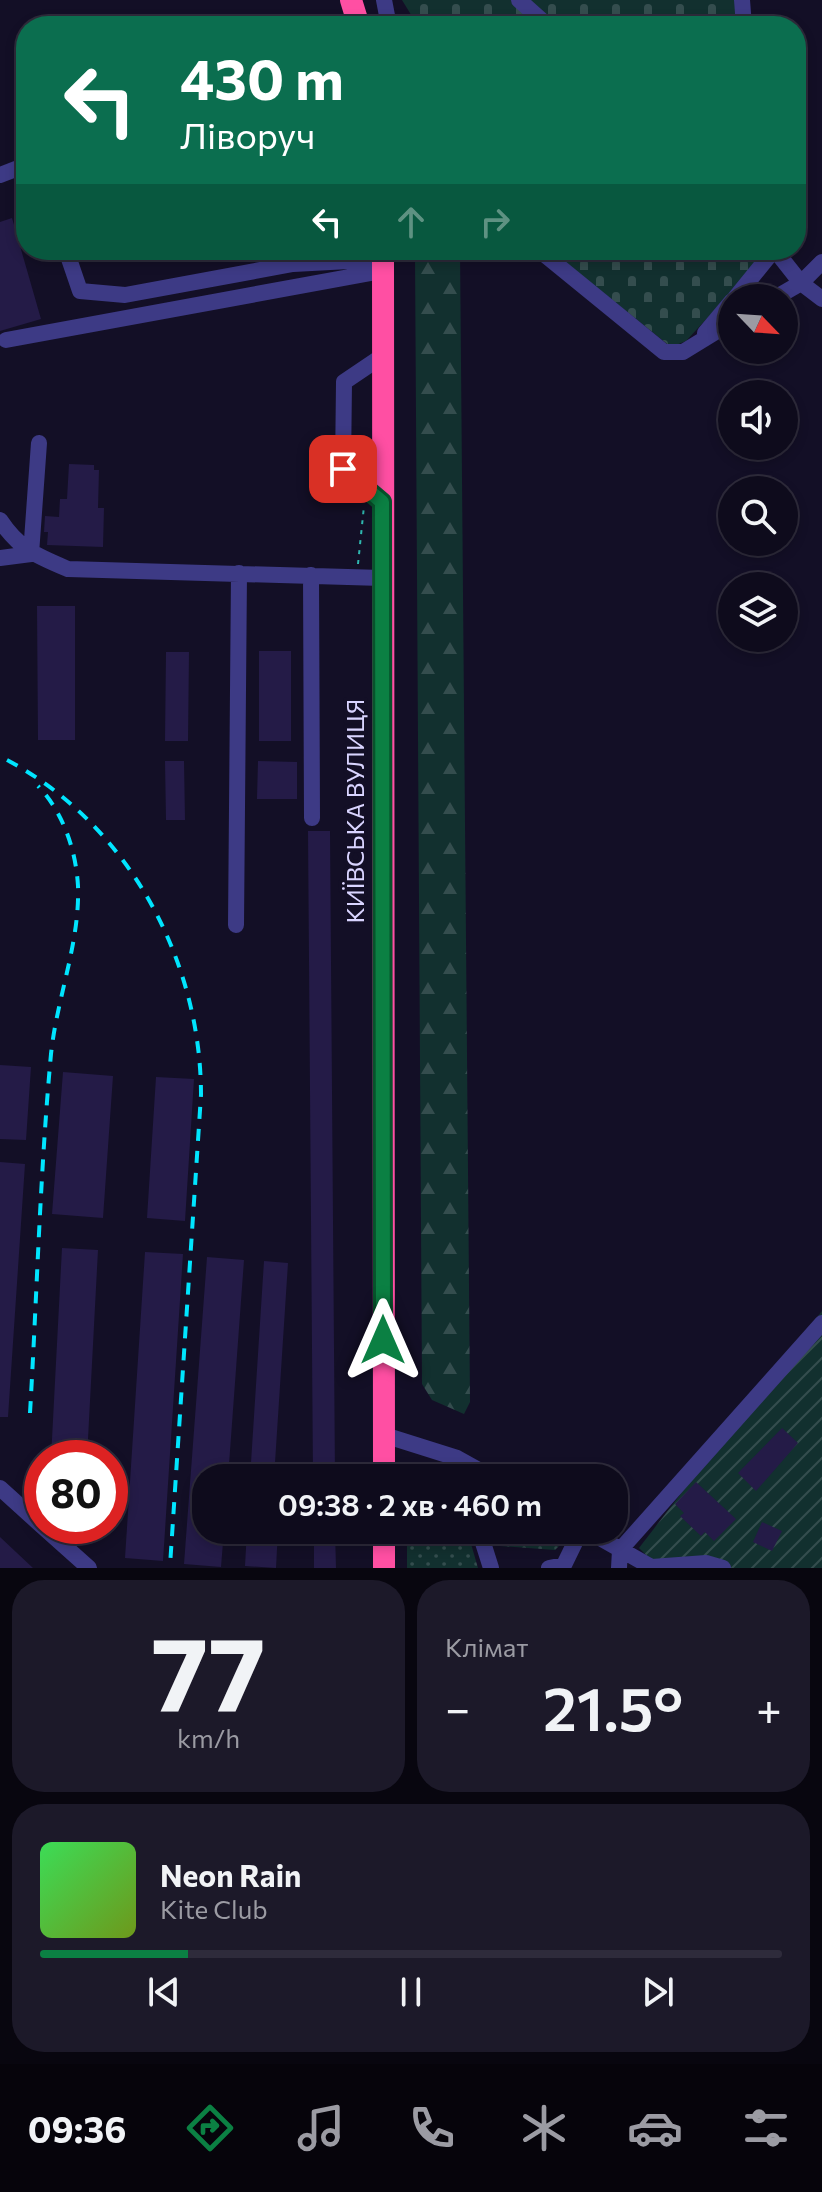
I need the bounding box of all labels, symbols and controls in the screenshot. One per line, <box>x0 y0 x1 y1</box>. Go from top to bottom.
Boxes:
text: 430 m <box>180 43 344 112</box>
icon: left <box>48 48 152 152</box>
text: Ліворуч <box>180 112 315 156</box>
icon: left <box>305 200 349 244</box>
icon: ahead <box>389 200 433 244</box>
icon: right <box>473 200 517 244</box>
north arrow <box>718 284 798 364</box>
map controls <box>718 284 798 652</box>
button: sound <box>718 380 798 460</box>
pin <box>309 435 377 503</box>
icon: arrive <box>321 447 365 491</box>
button: search <box>718 476 798 556</box>
button: layers <box>718 572 798 652</box>
street label: КИЇВСЬКА ВУЛИЦЯ <box>340 699 369 923</box>
position arrow <box>341 1298 425 1382</box>
speed limit sign: 80 <box>24 1440 128 1544</box>
text: 09:38 · 2 хв · 460 m <box>278 1485 542 1522</box>
text: 77 <box>151 1606 266 1733</box>
text: Клімат <box>445 1631 528 1662</box>
text: 21.5° <box>543 1670 683 1743</box>
text: − <box>445 1680 470 1734</box>
text: + <box>756 1680 782 1734</box>
text: km/h <box>177 1722 240 1753</box>
text: Neon Rain <box>160 1856 301 1893</box>
text: Kite Club <box>160 1893 268 1924</box>
icon: previous <box>142 1970 186 2014</box>
icon: pause <box>389 1970 433 2014</box>
icon: next <box>636 1970 680 2014</box>
icon: directions <box>182 2100 238 2156</box>
icon: music <box>293 2100 349 2156</box>
icon: phone <box>404 2100 460 2156</box>
icon: climate <box>516 2100 572 2156</box>
icon: car <box>627 2100 683 2156</box>
icon: filters <box>738 2100 794 2156</box>
text: 09:36 <box>28 2106 126 2150</box>

